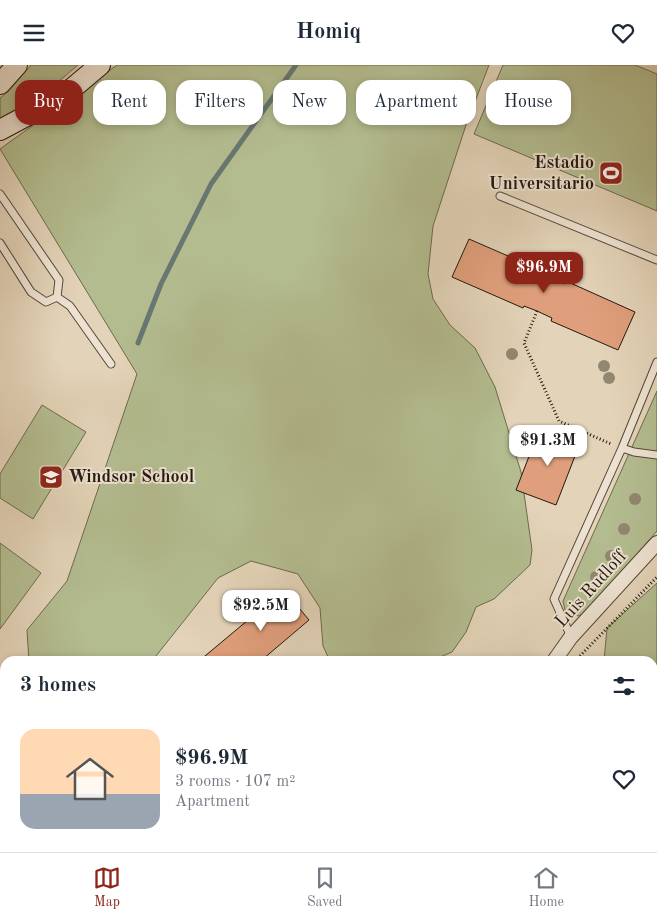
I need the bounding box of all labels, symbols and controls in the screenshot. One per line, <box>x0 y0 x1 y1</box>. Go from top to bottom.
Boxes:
icon: menu <box>20 19 48 47</box>
icon: heart <box>609 19 637 47</box>
text: Homiq <box>296 21 361 43</box>
chip: Buy <box>15 80 83 125</box>
chip: Rent <box>93 80 166 125</box>
chip: Filters <box>176 80 263 125</box>
chip: New <box>273 80 346 125</box>
chip: Apartment <box>356 80 476 125</box>
chip: House <box>486 80 571 125</box>
place label: Estadio Universitario <box>489 154 594 193</box>
sports icon: Estadio Universitario <box>598 160 624 186</box>
pin: $96.9M <box>503 251 585 294</box>
text: $96.9M <box>516 260 572 276</box>
pin: $91.3M <box>507 425 589 467</box>
text: $91.3M <box>520 433 576 449</box>
school or university icon: Windsor School <box>38 464 64 490</box>
place label: Windsor School <box>68 468 195 486</box>
street label: Luis Rudloff <box>552 546 631 631</box>
pin: $92.5M <box>220 589 302 632</box>
text: $92.5M <box>233 598 289 614</box>
icon: filters <box>610 672 638 700</box>
text: 3 homes <box>20 675 96 696</box>
text: $96.9M <box>175 748 248 769</box>
icon: home <box>60 749 120 809</box>
icon: heart <box>610 765 638 793</box>
text: 3 rooms · 107 m² <box>175 774 295 790</box>
text: Apartment <box>175 794 250 810</box>
tab: Map <box>93 864 121 911</box>
tab: Saved <box>307 864 343 911</box>
tab: Home <box>528 864 564 911</box>

